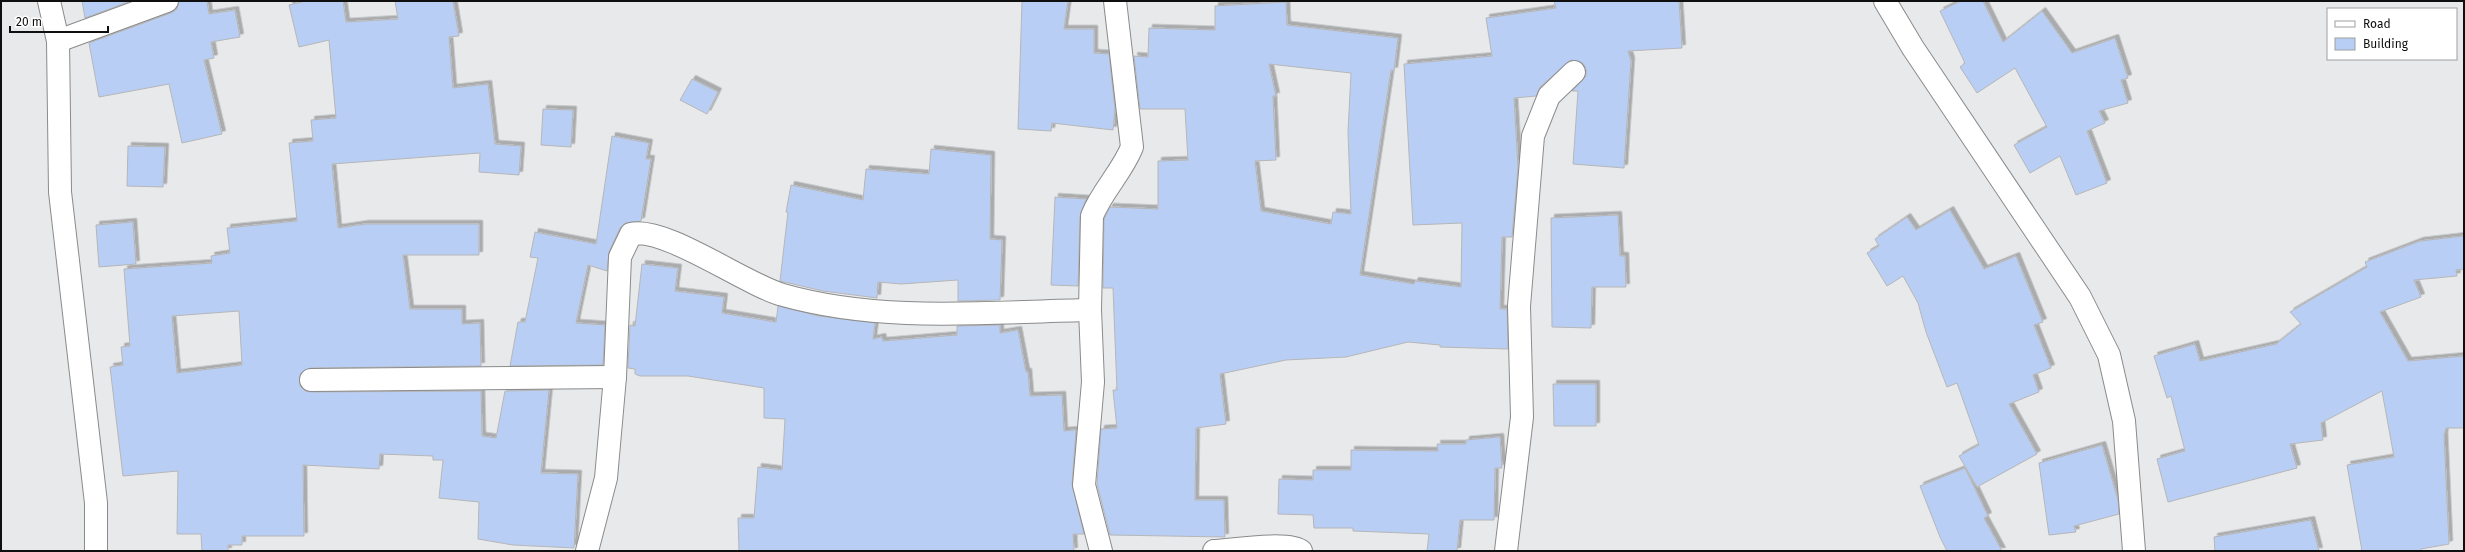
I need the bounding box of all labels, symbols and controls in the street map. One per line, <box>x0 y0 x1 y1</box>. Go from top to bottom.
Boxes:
scale bar <box>10 8 108 34</box>
legend <box>2327 8 2457 60</box>
text: 20 m <box>16 15 42 29</box>
text: Road <box>2363 17 2391 31</box>
text: Building <box>2363 37 2409 51</box>

